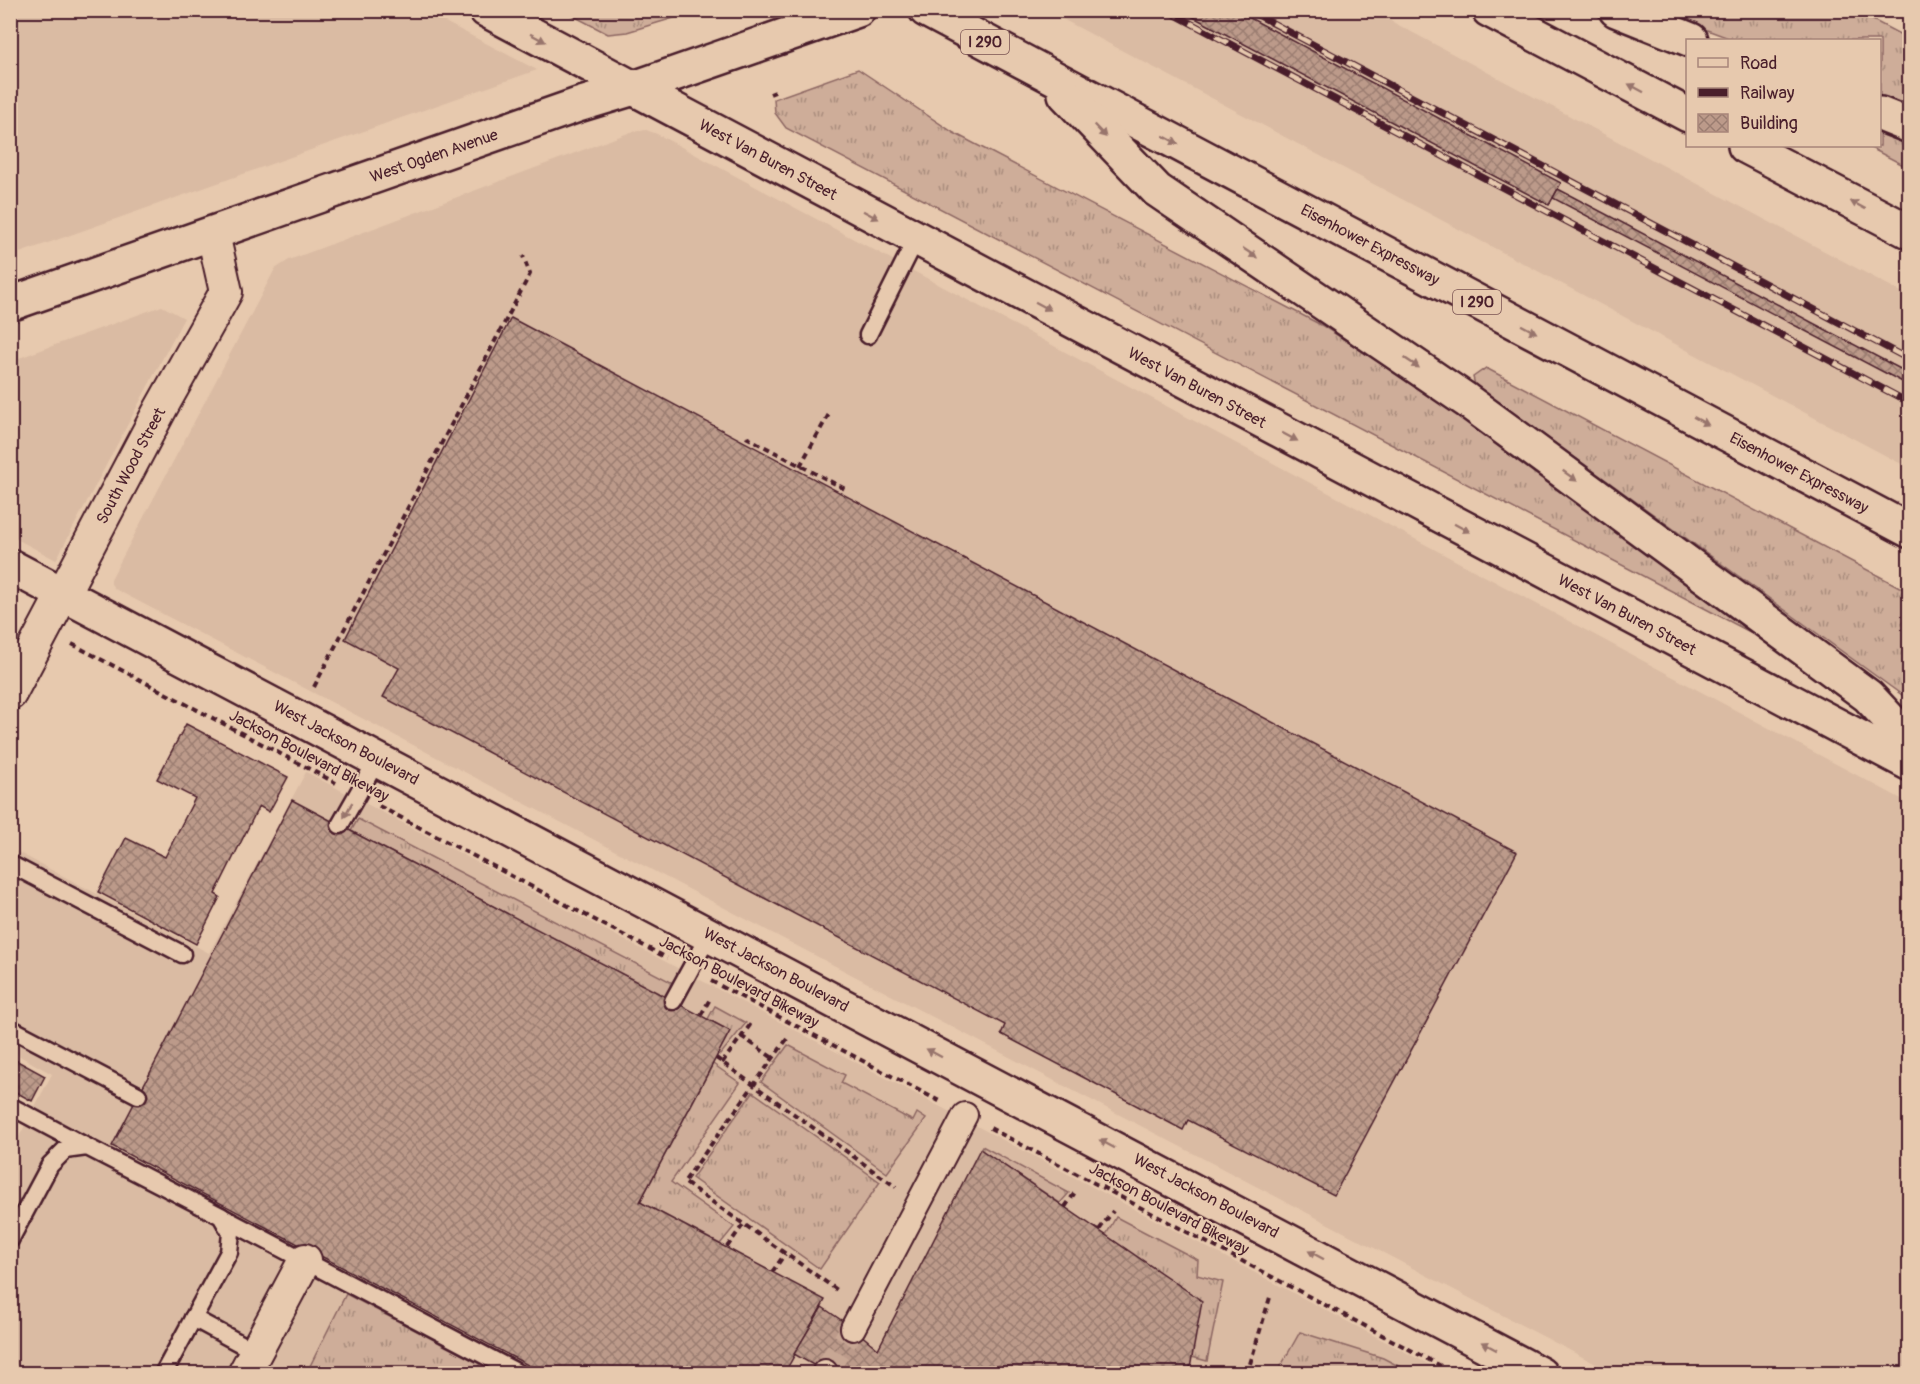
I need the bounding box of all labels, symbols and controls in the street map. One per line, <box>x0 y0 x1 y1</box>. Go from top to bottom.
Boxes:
road number: I 290 <box>961 30 1009 54</box>
one-way arrow <box>530 33 547 43</box>
legend <box>1686 39 1881 147</box>
text: Road <box>1740 52 1777 75</box>
text: Railway <box>1740 82 1795 105</box>
one-way arrow <box>1627 83 1644 93</box>
text: Building <box>1740 112 1798 135</box>
street label: West Van Buren Street <box>695 115 841 205</box>
one-way arrow <box>1093 123 1107 138</box>
street label: West Ogden Avenue <box>367 125 501 187</box>
one-way arrow <box>1163 135 1180 145</box>
street label: Eisenhower Expressway <box>1297 200 1443 290</box>
one-way arrow <box>1849 200 1866 210</box>
one-way arrow <box>863 210 880 220</box>
one-way arrow <box>1242 247 1258 259</box>
road number: I 290 <box>1453 290 1501 314</box>
one-way arrow <box>1034 301 1052 311</box>
one-way arrow <box>1521 324 1538 334</box>
street label: West Van Buren Street <box>1124 343 1270 433</box>
one-way arrow <box>1403 357 1419 369</box>
street label: South Wood Street <box>92 404 170 528</box>
one-way arrow <box>1693 416 1710 425</box>
street label: Eisenhower Expressway <box>1726 428 1872 518</box>
one-way arrow <box>1281 432 1298 442</box>
one-way arrow <box>1562 470 1578 483</box>
one-way arrow <box>1454 523 1471 533</box>
street label: West Van Buren Street <box>1554 570 1700 660</box>
street label: West Jackson Boulevard <box>270 696 422 790</box>
street label: Jackson Boulevard Bikeway <box>226 705 393 807</box>
one-way arrow <box>343 802 353 819</box>
street label: West Jackson Boulevard <box>700 923 852 1017</box>
street label: Jackson Boulevard Bikeway <box>656 931 823 1033</box>
one-way arrow <box>926 1048 943 1058</box>
one-way arrow <box>1098 1139 1115 1149</box>
street label: West Jackson Boulevard <box>1130 1149 1282 1243</box>
street label: Jackson Boulevard Bikeway <box>1086 1158 1253 1260</box>
one-way arrow <box>1308 1250 1325 1260</box>
one-way arrow <box>1480 1341 1497 1351</box>

